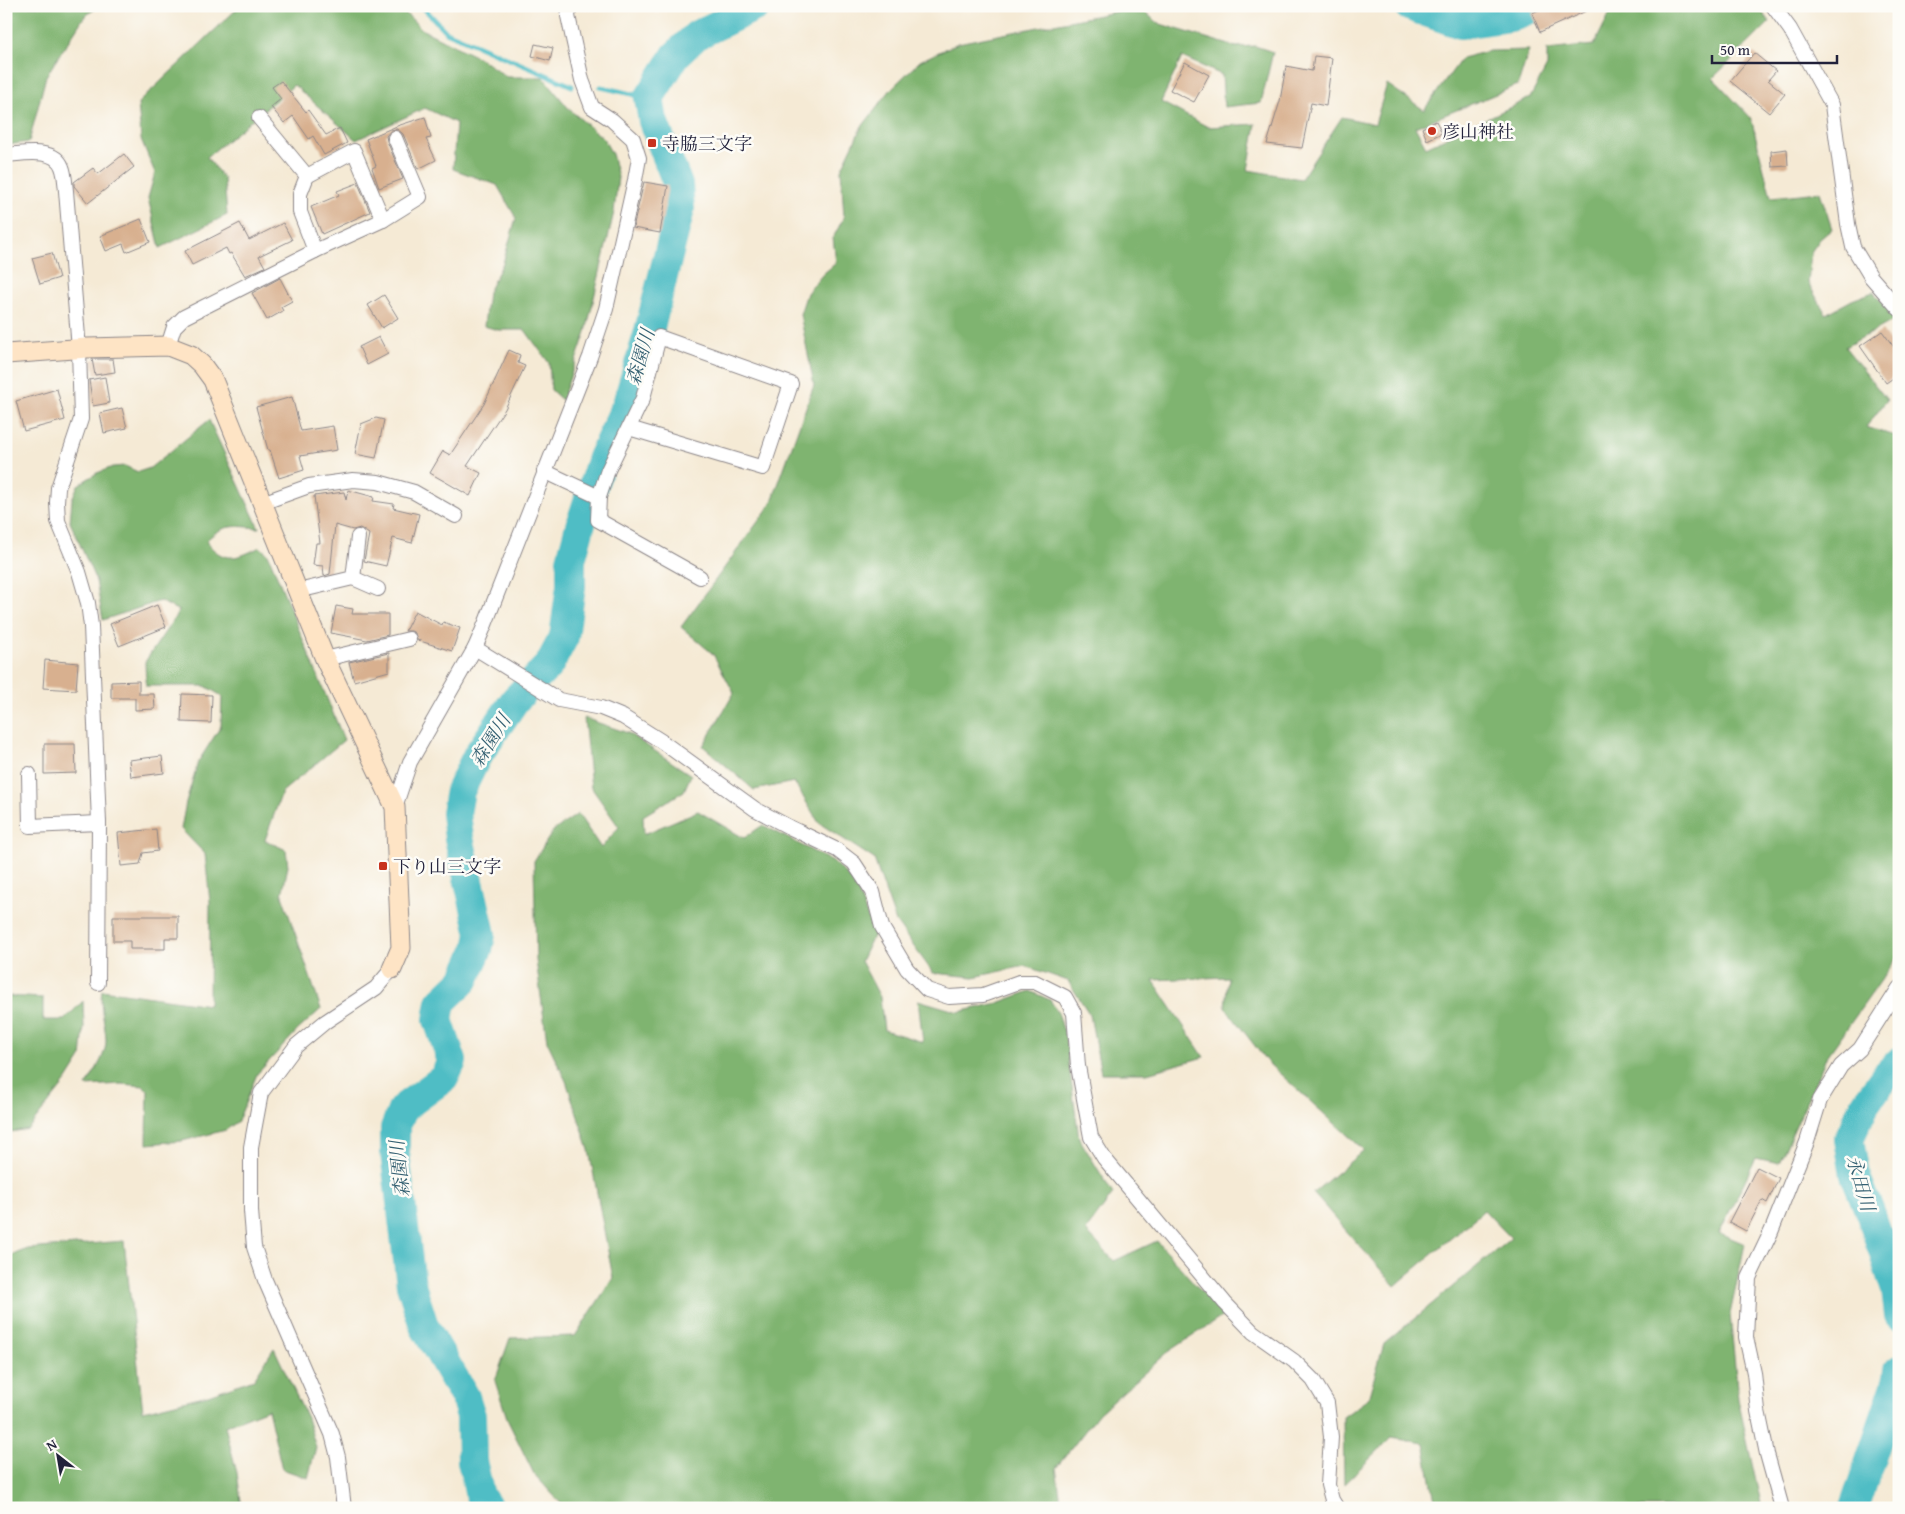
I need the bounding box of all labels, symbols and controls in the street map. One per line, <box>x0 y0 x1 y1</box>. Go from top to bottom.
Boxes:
scale bar <box>1712 32 1838 64</box>
text: 50 m <box>1720 39 1751 60</box>
place label: 彦山神社 <box>1442 118 1514 145</box>
marker: 彦山神社 <box>1426 125 1438 137</box>
place label: 寺脇三文字 <box>662 130 752 157</box>
marker: 寺脇三文字 <box>646 137 658 149</box>
water label: 森園川 <box>619 324 662 388</box>
water label: 森園川 <box>463 707 518 772</box>
place label: 下り山三文字 <box>393 853 501 880</box>
marker: 下り山三文字 <box>377 860 389 872</box>
water label: 森園川 <box>382 1137 416 1199</box>
water label: 永田川 <box>1840 1152 1883 1216</box>
north arrow <box>32 1432 82 1482</box>
text: N <box>42 1434 61 1456</box>

